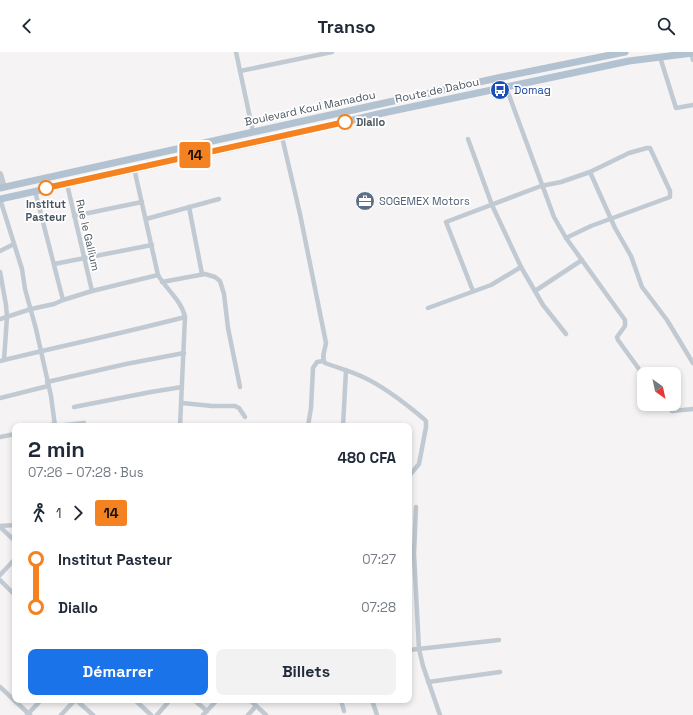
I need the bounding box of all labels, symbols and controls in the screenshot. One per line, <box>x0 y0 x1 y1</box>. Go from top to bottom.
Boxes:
icon: back <box>16 15 38 37</box>
text: Transo <box>317 15 376 38</box>
icon: search <box>655 15 677 37</box>
street label: Route de Dabou <box>394 74 480 106</box>
bus stop icon: Domag <box>489 79 511 101</box>
place label: Domag <box>514 83 551 97</box>
street label: Boulevard Koui Mamadou <box>243 87 377 129</box>
marker: Diallo <box>337 114 353 130</box>
place label: Diallo <box>356 115 385 129</box>
line badge: 14 <box>177 142 213 168</box>
text: 14 <box>187 146 203 164</box>
marker: Institut Pasteur <box>38 180 54 196</box>
office icon: SOGEMEX Motors <box>354 190 376 212</box>
place label: SOGEMEX Motors <box>379 194 470 208</box>
place label: Institut Pasteur <box>26 197 67 224</box>
street label: Rue le Gallium <box>73 198 103 272</box>
north arrow <box>637 367 681 411</box>
map controls <box>637 367 681 411</box>
text: 2 min <box>28 435 85 463</box>
text: 480 CFA <box>337 448 396 467</box>
text: 07:26 – 07:28 · Bus <box>28 464 144 481</box>
icon: walk <box>28 502 50 524</box>
icon: forward <box>67 502 89 524</box>
text: 14 <box>103 504 119 522</box>
text: 1 <box>56 505 61 522</box>
text: Institut Pasteur <box>58 550 172 569</box>
text: 07:27 <box>362 551 396 568</box>
text: Diallo <box>58 598 98 617</box>
text: 07:28 <box>361 599 396 616</box>
button: Démarrer <box>28 649 208 695</box>
button: Billets <box>216 649 396 695</box>

